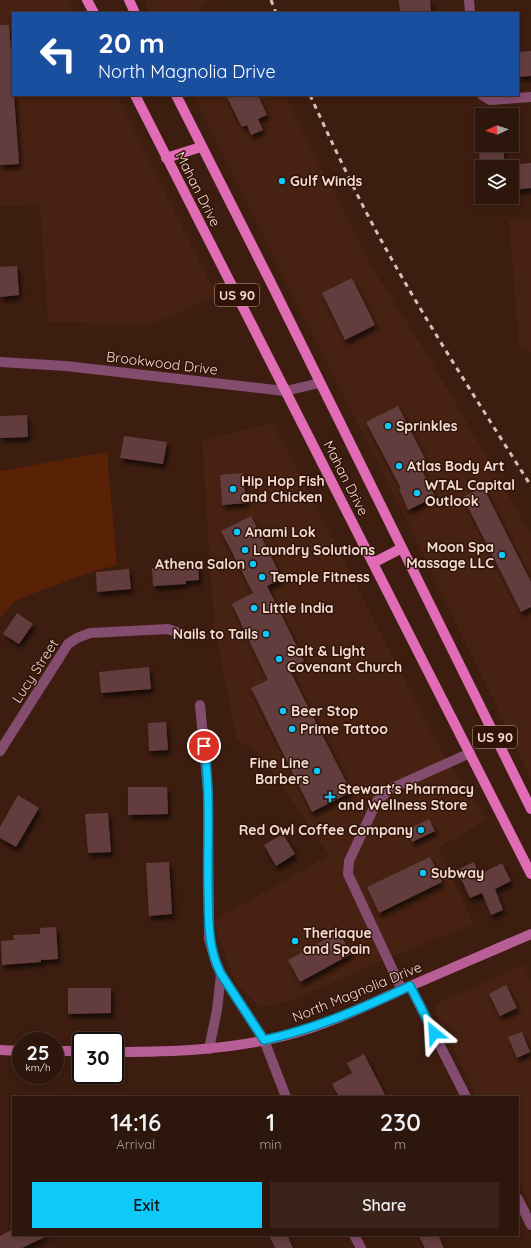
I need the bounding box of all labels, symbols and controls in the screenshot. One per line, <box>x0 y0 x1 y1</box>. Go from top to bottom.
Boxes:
text: 20 m <box>98 25 165 60</box>
icon: left <box>32 28 84 80</box>
text: North Magnolia Drive <box>98 60 276 83</box>
north arrow <box>475 108 519 152</box>
map controls <box>475 108 519 204</box>
street label: Mahan Drive <box>171 148 225 230</box>
button: layers <box>475 160 519 204</box>
place label: Gulf Winds <box>290 172 362 190</box>
marker: Gulf Winds <box>277 176 287 186</box>
road number: US 90 <box>215 284 259 306</box>
street label: Brookwood Drive <box>105 347 219 379</box>
place label: Sprinkles <box>396 417 458 435</box>
marker: Sprinkles <box>383 421 393 431</box>
street label: Mahan Drive <box>319 437 373 519</box>
place label: Atlas Body Art <box>407 457 505 475</box>
marker: Atlas Body Art <box>394 461 404 471</box>
place label: Hip Hop Fish and Chicken <box>241 472 325 506</box>
place label: WTAL Capital Outlook <box>425 476 515 510</box>
marker: Hip Hop Fish and Chicken <box>228 484 238 494</box>
marker: WTAL Capital Outlook <box>412 488 422 498</box>
place label: Anami Lok <box>245 523 316 541</box>
marker: Anami Lok <box>232 527 242 537</box>
place label: Moon Spa Massage LLC <box>406 538 494 572</box>
place label: Laundry Solutions <box>253 541 375 559</box>
marker: Laundry Solutions <box>240 545 250 555</box>
marker: Moon Spa Massage LLC <box>497 550 507 560</box>
place label: Athena Salon <box>155 555 245 573</box>
marker: Athena Salon <box>248 559 258 569</box>
place label: Temple Fitness <box>270 568 370 586</box>
marker: Temple Fitness <box>257 572 267 582</box>
place label: Little India <box>262 599 334 617</box>
marker: Little India <box>249 603 259 613</box>
place label: Nails to Tails <box>173 625 258 643</box>
marker: Nails to Tails <box>261 629 271 639</box>
street label: Lucy Street <box>8 635 62 706</box>
place label: Salt & Light Covenant Church <box>287 642 402 676</box>
marker: Salt & Light Covenant Church <box>274 654 284 664</box>
place label: Beer Stop <box>291 702 358 720</box>
marker: Beer Stop <box>278 706 288 716</box>
place label: Prime Tattoo <box>300 720 388 738</box>
marker: Prime Tattoo <box>287 724 297 734</box>
road number: US 90 <box>473 726 517 748</box>
pin <box>187 729 221 763</box>
icon: arrive <box>193 735 215 757</box>
place label: Fine Line Barbers <box>250 754 309 788</box>
marker: Fine Line Barbers <box>312 766 322 776</box>
place label: Stewart's Pharmacy and Wellness Store <box>338 780 474 814</box>
marker: Stewart's Pharmacy and Wellness Store <box>325 792 335 802</box>
place label: Red Owl Coffee Company <box>239 821 413 839</box>
marker: Red Owl Coffee Company <box>416 825 426 835</box>
place label: Subway <box>431 864 484 882</box>
marker: Subway <box>418 868 428 878</box>
place label: Theriaque and Spain <box>303 924 372 958</box>
marker: Theriaque and Spain <box>290 936 300 946</box>
street label: North Magnolia Drive <box>290 958 424 1026</box>
position arrow <box>413 1012 455 1054</box>
speed limit sign: 30 <box>72 1032 124 1084</box>
text: 25 <box>27 1040 49 1065</box>
text: km/h <box>25 1061 51 1074</box>
text: 14:16 <box>110 1107 161 1137</box>
text: 1 <box>266 1107 275 1137</box>
text: 230 <box>380 1107 421 1137</box>
text: Arrival <box>116 1136 155 1152</box>
text: min <box>259 1136 282 1152</box>
text: m <box>394 1136 406 1152</box>
button: Exit <box>32 1182 262 1228</box>
button: Share <box>270 1182 499 1228</box>

